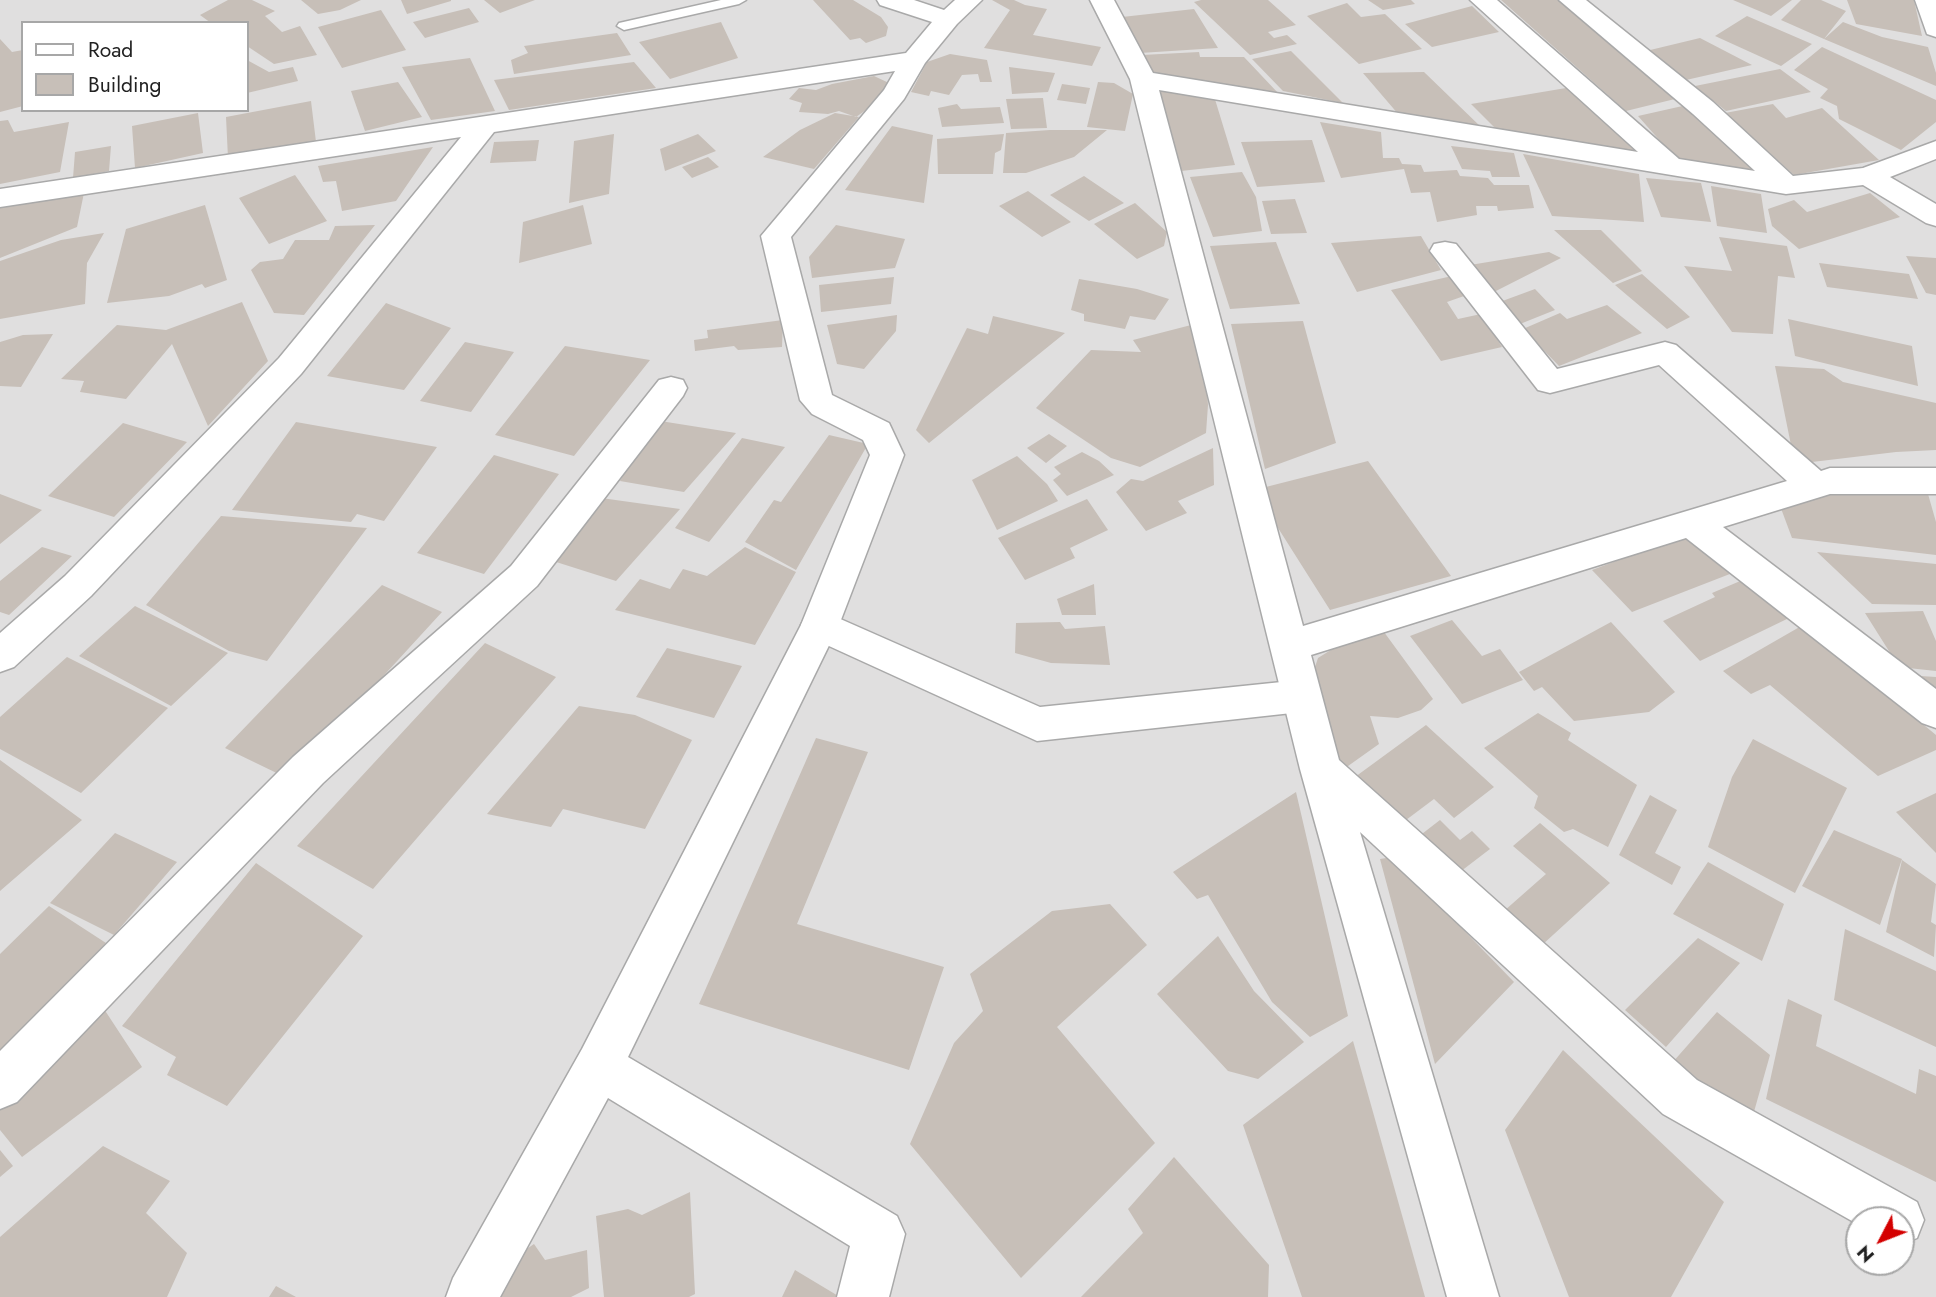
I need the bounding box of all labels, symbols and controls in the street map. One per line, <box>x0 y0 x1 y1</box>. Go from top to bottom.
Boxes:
legend <box>21 21 248 112</box>
text: Road <box>88 35 133 65</box>
text: Building <box>88 70 161 100</box>
north arrow <box>1845 1206 1915 1276</box>
text: N <box>1850 1239 1881 1269</box>

